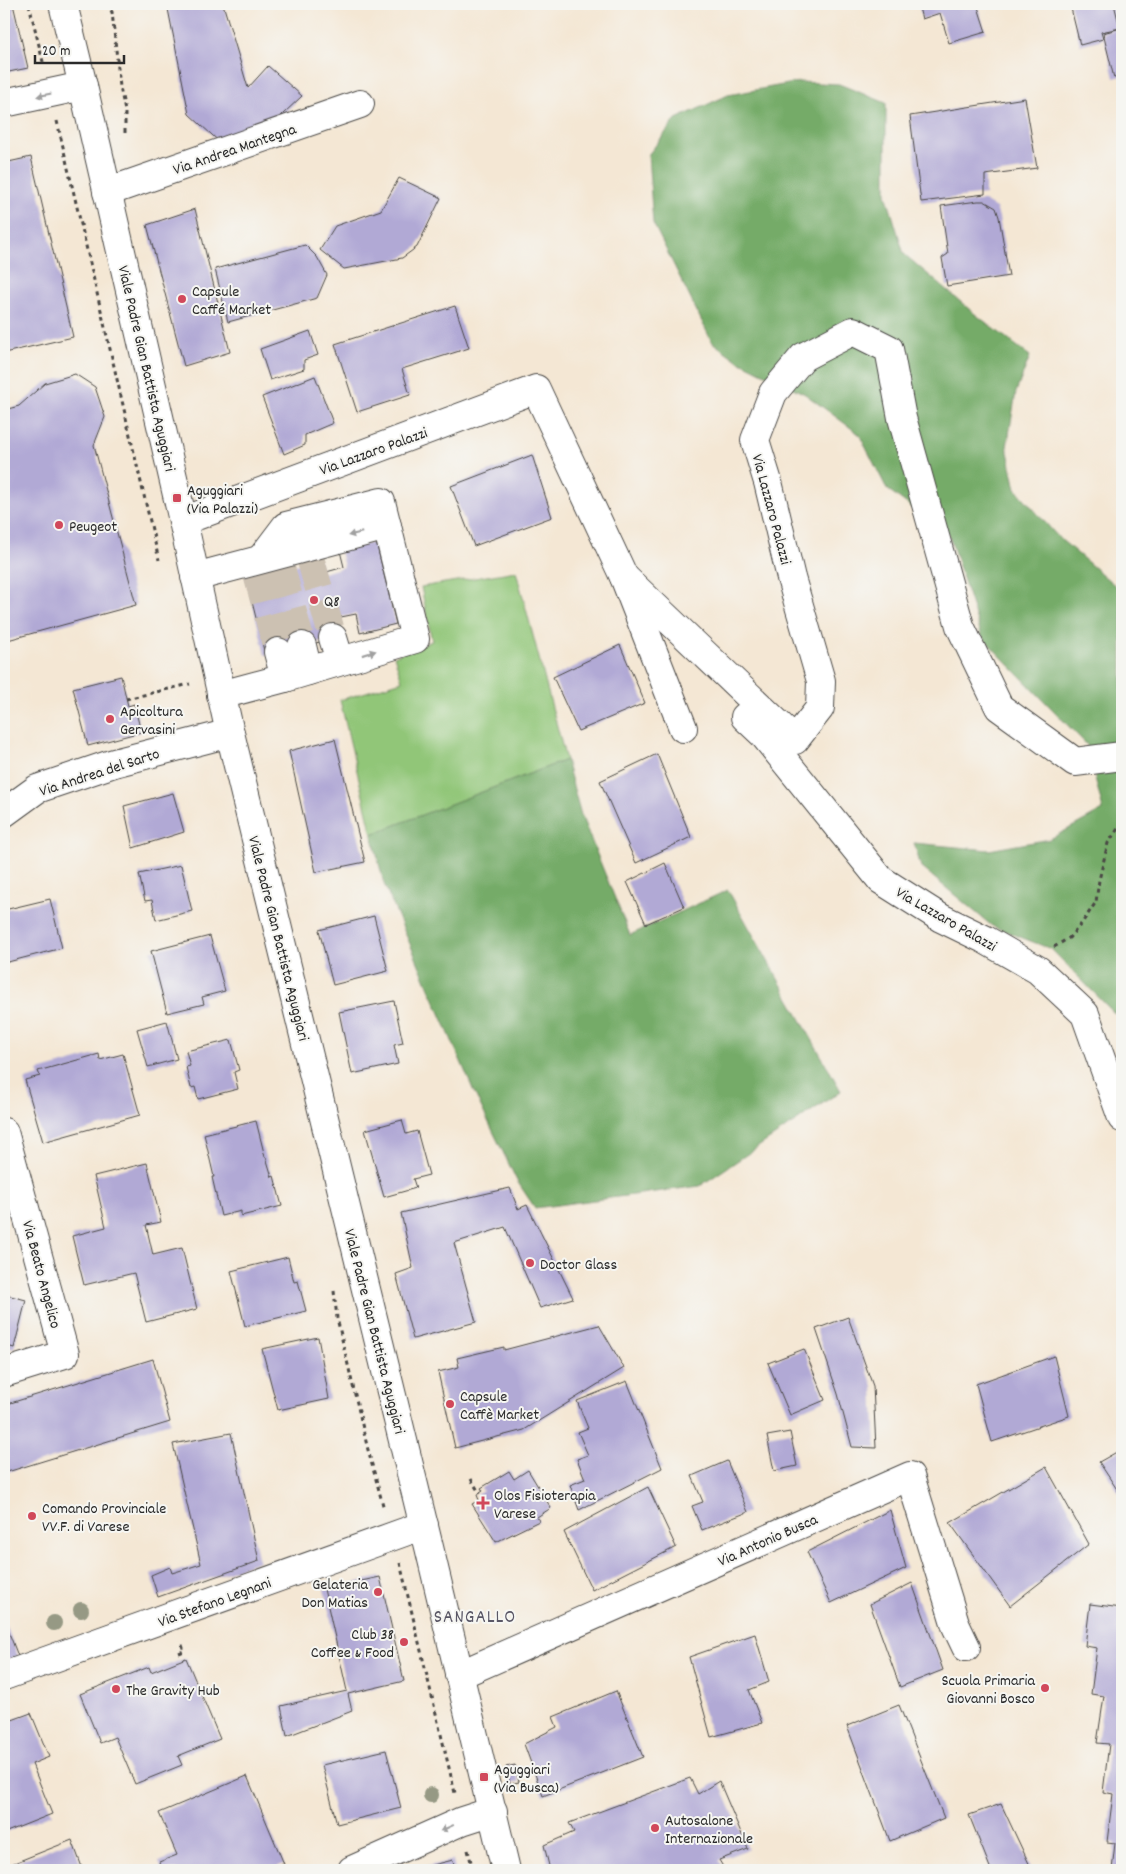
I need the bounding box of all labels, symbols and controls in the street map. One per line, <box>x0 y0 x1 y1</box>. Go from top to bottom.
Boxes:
scale bar <box>35 32 124 64</box>
text: 20 m <box>42 41 70 63</box>
one-way arrow <box>36 91 51 99</box>
street label: Via Andrea Mantegna <box>170 118 300 182</box>
street label: Viale Padre Gian Battista Aguggiari <box>111 263 180 474</box>
place label: Capsule Caffé Market <box>192 281 271 322</box>
marker: Capsule Caffé Market <box>176 293 188 305</box>
street label: Via Lazzaro Palazzi <box>317 422 431 483</box>
street label: Via Lazzaro Palazzi <box>745 452 796 567</box>
place label: Aguggiari (Via Palazzi) <box>187 480 258 521</box>
marker: Aguggiari (Via Palazzi) <box>171 492 183 504</box>
place label: Peugeot <box>69 516 117 539</box>
marker: Peugeot <box>53 519 65 531</box>
one-way arrow <box>347 530 362 538</box>
place label: Q8 <box>324 591 340 614</box>
marker: Q8 <box>308 594 320 606</box>
one-way arrow <box>362 648 377 656</box>
place label: Apicoltura Gervasini <box>120 701 183 742</box>
marker: Apicoltura Gervasini <box>104 713 116 725</box>
street label: Via Andrea del Sarto <box>37 743 163 804</box>
street label: Viale Padre Gian Battista Aguggiari <box>241 834 314 1044</box>
street label: Via Lazzaro Palazzi <box>891 882 1001 959</box>
street label: Via Beato Angelico <box>15 1218 66 1331</box>
street label: Viale Padre Gian Battista Aguggiari <box>337 1227 410 1437</box>
place label: Doctor Glass <box>540 1254 618 1277</box>
marker: Doctor Glass <box>524 1257 536 1269</box>
place label: Capsule Caffè Market <box>460 1386 539 1427</box>
marker: Capsule Caffè Market <box>444 1398 456 1410</box>
place label: Olos Fisioterapia Varese <box>494 1485 596 1526</box>
marker: Olos Fisioterapia Varese <box>476 1496 490 1510</box>
place label: Comando Provinciale VV.F. di Varese <box>42 1498 166 1539</box>
street label: Via Antonio Busca <box>714 1509 822 1574</box>
marker: Comando Provinciale VV.F. di Varese <box>26 1510 38 1522</box>
street label: Via Stefano Legnani <box>155 1572 275 1634</box>
place label: Gelateria Don Matias <box>302 1574 368 1615</box>
marker: Gelateria Don Matias <box>372 1586 384 1598</box>
district label: SANGALLO <box>434 1605 516 1632</box>
place label: Club 38 Coffee & Food <box>311 1624 394 1665</box>
marker: Club 38 Coffee & Food <box>398 1636 410 1648</box>
place label: Scuola Primaria Giovanni Bosco <box>942 1670 1035 1711</box>
place label: The Gravity Hub <box>126 1680 220 1703</box>
marker: Scuola Primaria Giovanni Bosco <box>1039 1682 1051 1694</box>
marker: The Gravity Hub <box>110 1683 122 1695</box>
place label: Aguggiari (Via Busca) <box>494 1759 559 1800</box>
marker: Aguggiari (Via Busca) <box>478 1771 490 1783</box>
place label: Autosalone Internazionale <box>665 1810 753 1851</box>
marker: Autosalone Internazionale <box>649 1822 661 1834</box>
one-way arrow <box>440 1825 454 1833</box>

